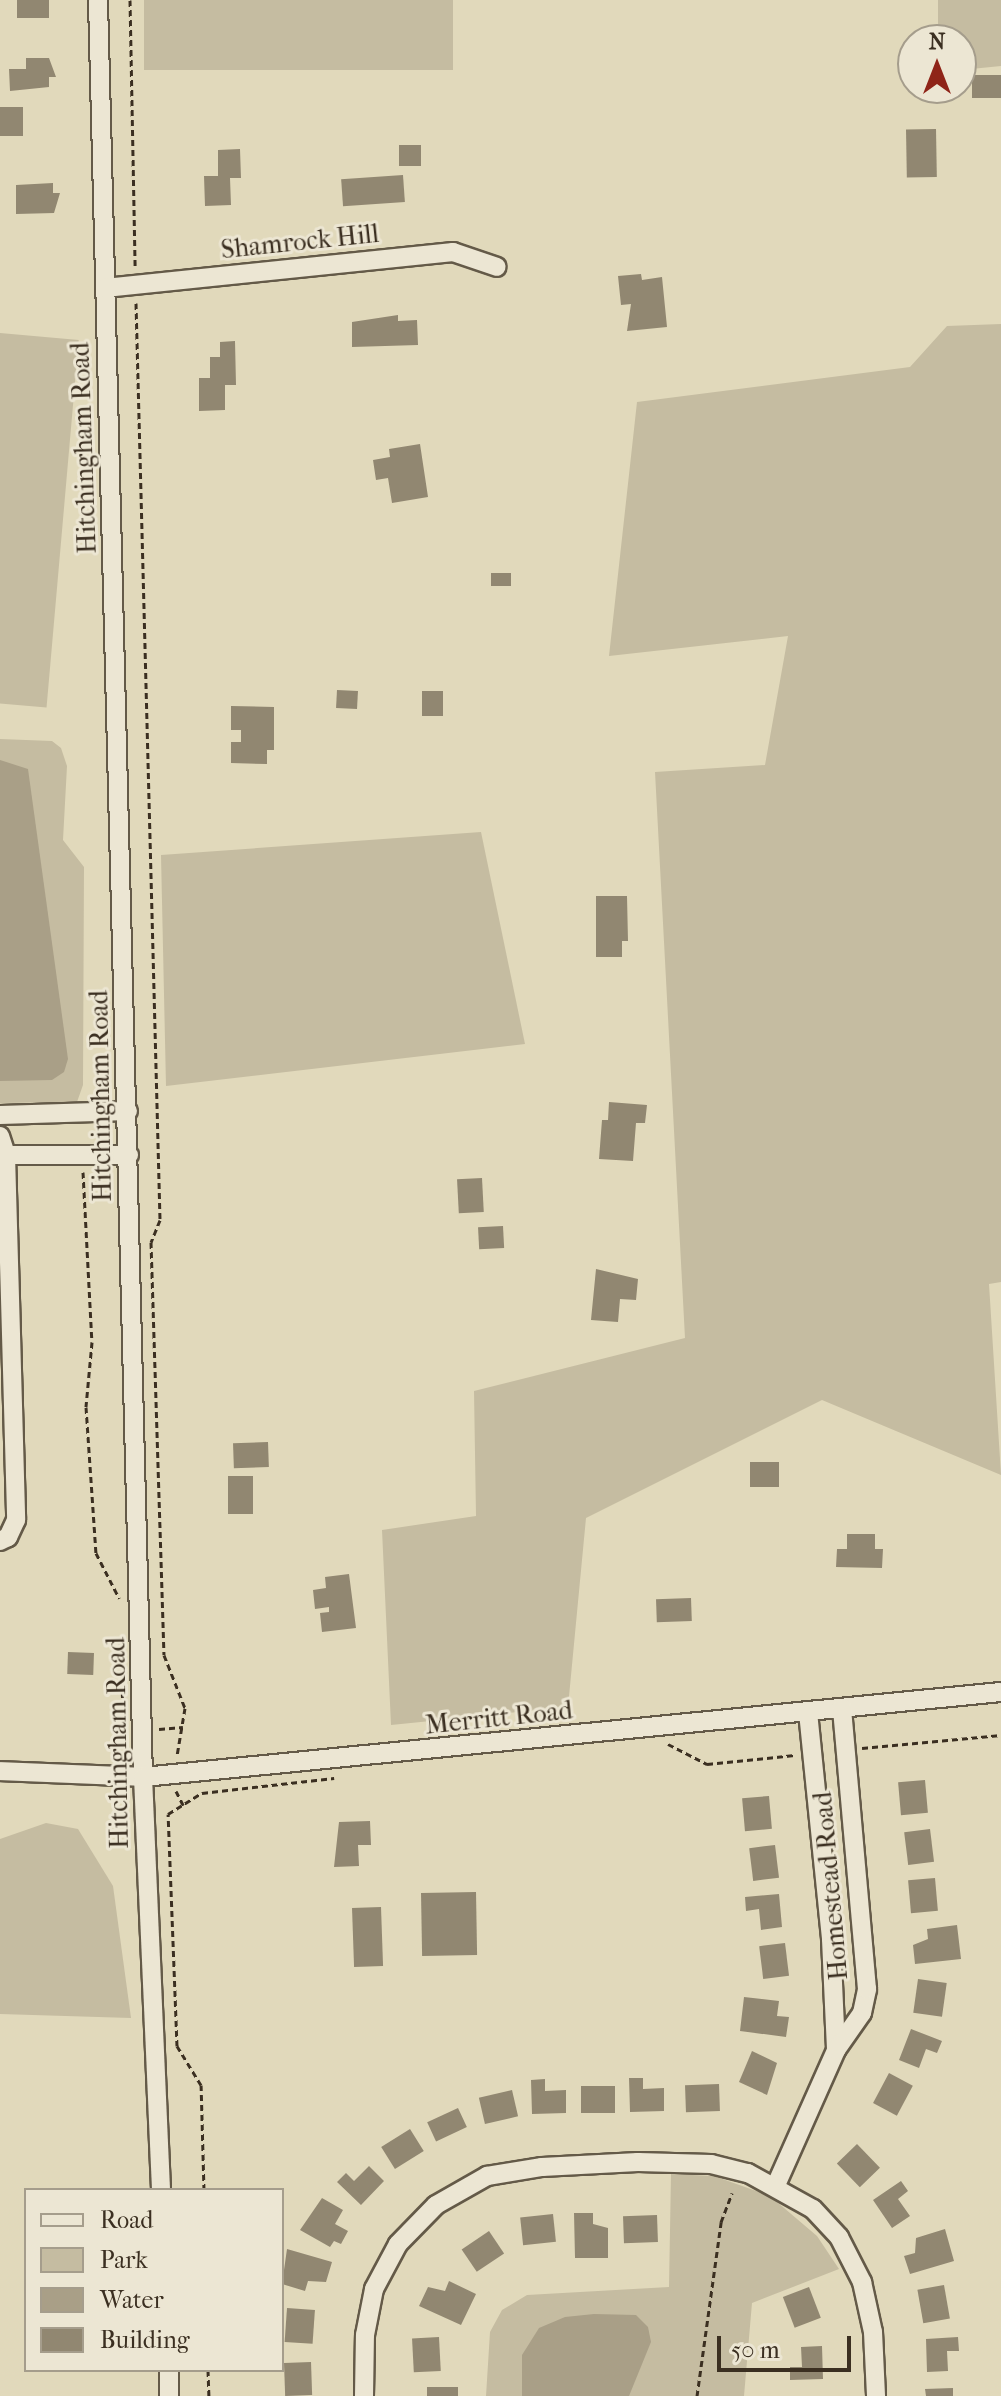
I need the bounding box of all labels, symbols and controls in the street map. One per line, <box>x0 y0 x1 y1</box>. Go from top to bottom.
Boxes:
north arrow <box>897 24 977 104</box>
text: N <box>929 29 945 55</box>
street label: Shamrock Hill <box>219 218 381 266</box>
street label: Hitchingham Road <box>65 342 103 554</box>
street label: Hitchingham Road <box>84 990 118 1202</box>
street label: Hitchingham Road <box>101 1637 135 1849</box>
street label: Merritt Road <box>424 1695 574 1741</box>
street label: Homestead Road <box>807 1790 855 1982</box>
legend <box>24 2188 284 2372</box>
text: Road <box>100 2206 153 2234</box>
text: Park <box>100 2246 148 2274</box>
text: Water <box>100 2286 164 2314</box>
scale bar <box>721 2320 855 2370</box>
text: Building <box>100 2326 190 2354</box>
text: 50 m <box>731 2336 780 2364</box>

